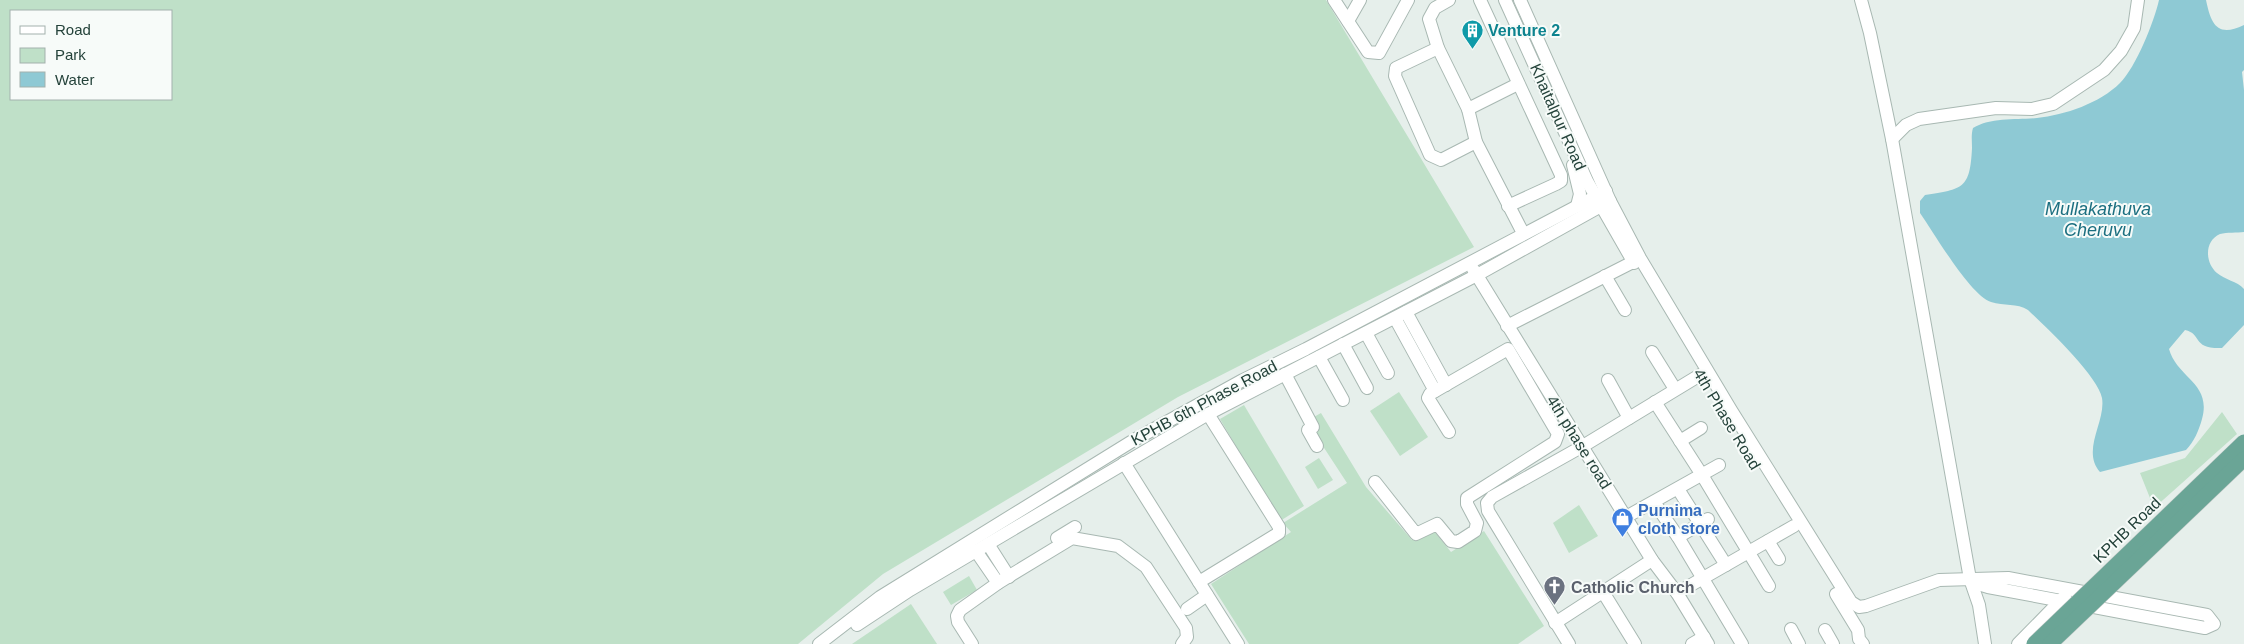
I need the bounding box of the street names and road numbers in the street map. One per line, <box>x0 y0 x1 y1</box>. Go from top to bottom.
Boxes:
street label: Khaitalpur Road <box>1527 61 1589 173</box>
street label: KPHB 6th Phase Road <box>1128 357 1280 449</box>
street label: 4th Phase Road <box>1690 365 1764 473</box>
street label: 4th phase road <box>1544 392 1614 492</box>
street label: KPHB Road <box>2090 494 2164 566</box>

